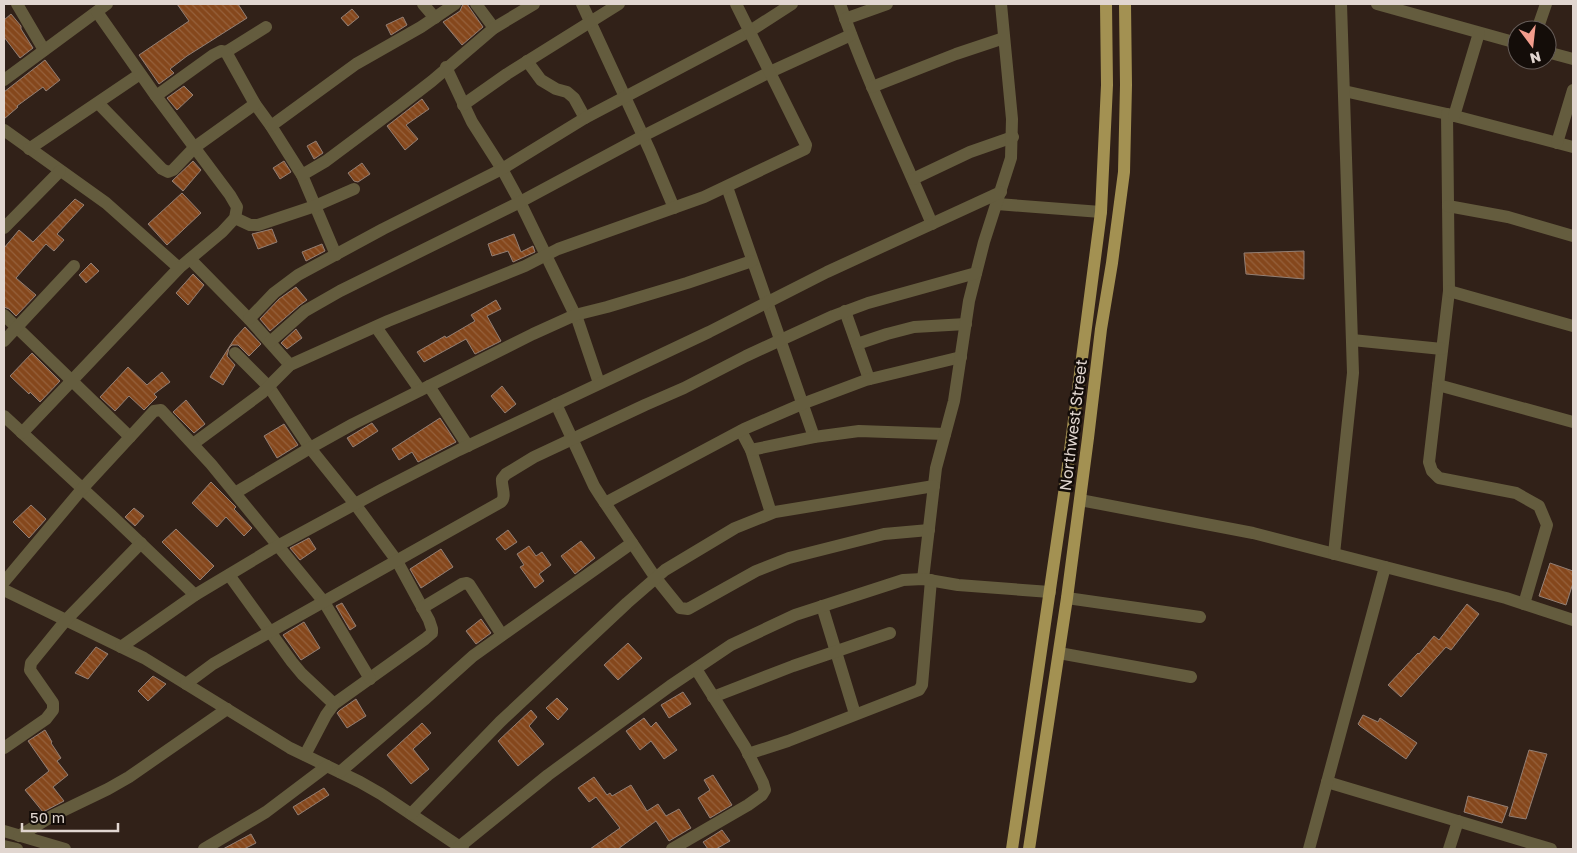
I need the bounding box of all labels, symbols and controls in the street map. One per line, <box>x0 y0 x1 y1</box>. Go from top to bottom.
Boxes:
north arrow <box>1507 20 1557 70</box>
text: N <box>1528 48 1543 68</box>
street label: Northwest Street <box>1055 358 1091 492</box>
scale bar <box>22 800 119 832</box>
text: 50 m <box>30 808 65 826</box>

